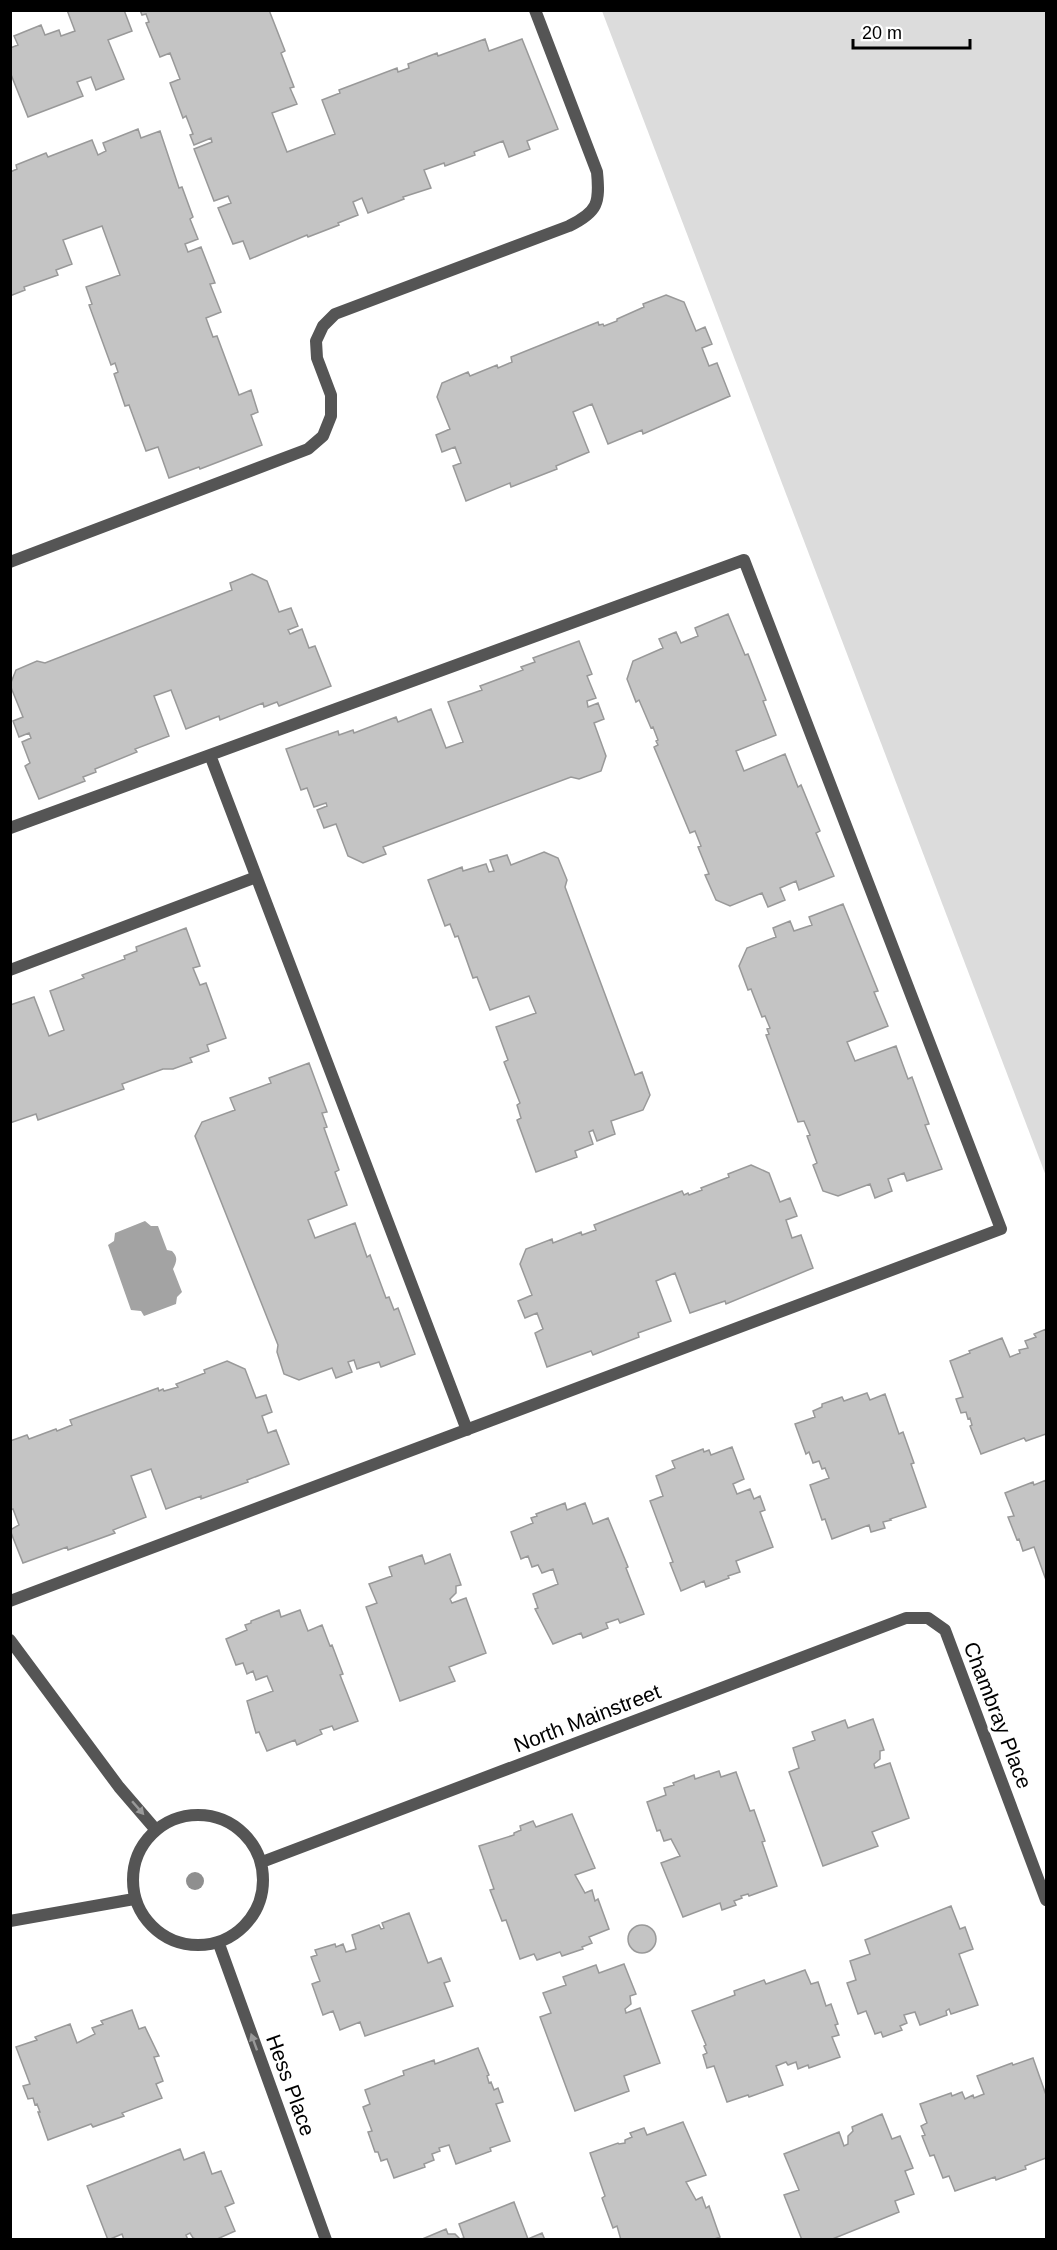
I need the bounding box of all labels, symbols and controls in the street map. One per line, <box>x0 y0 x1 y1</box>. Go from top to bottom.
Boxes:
scale bar <box>853 12 970 50</box>
text: 20 m <box>862 23 902 43</box>
street label: Chambray Place <box>959 1638 1037 1792</box>
street label: North Mainstreet <box>510 1679 664 1757</box>
one-way arrow <box>131 1800 144 1815</box>
street label: Hess Place <box>262 2031 320 2139</box>
one-way arrow <box>249 2033 259 2051</box>

